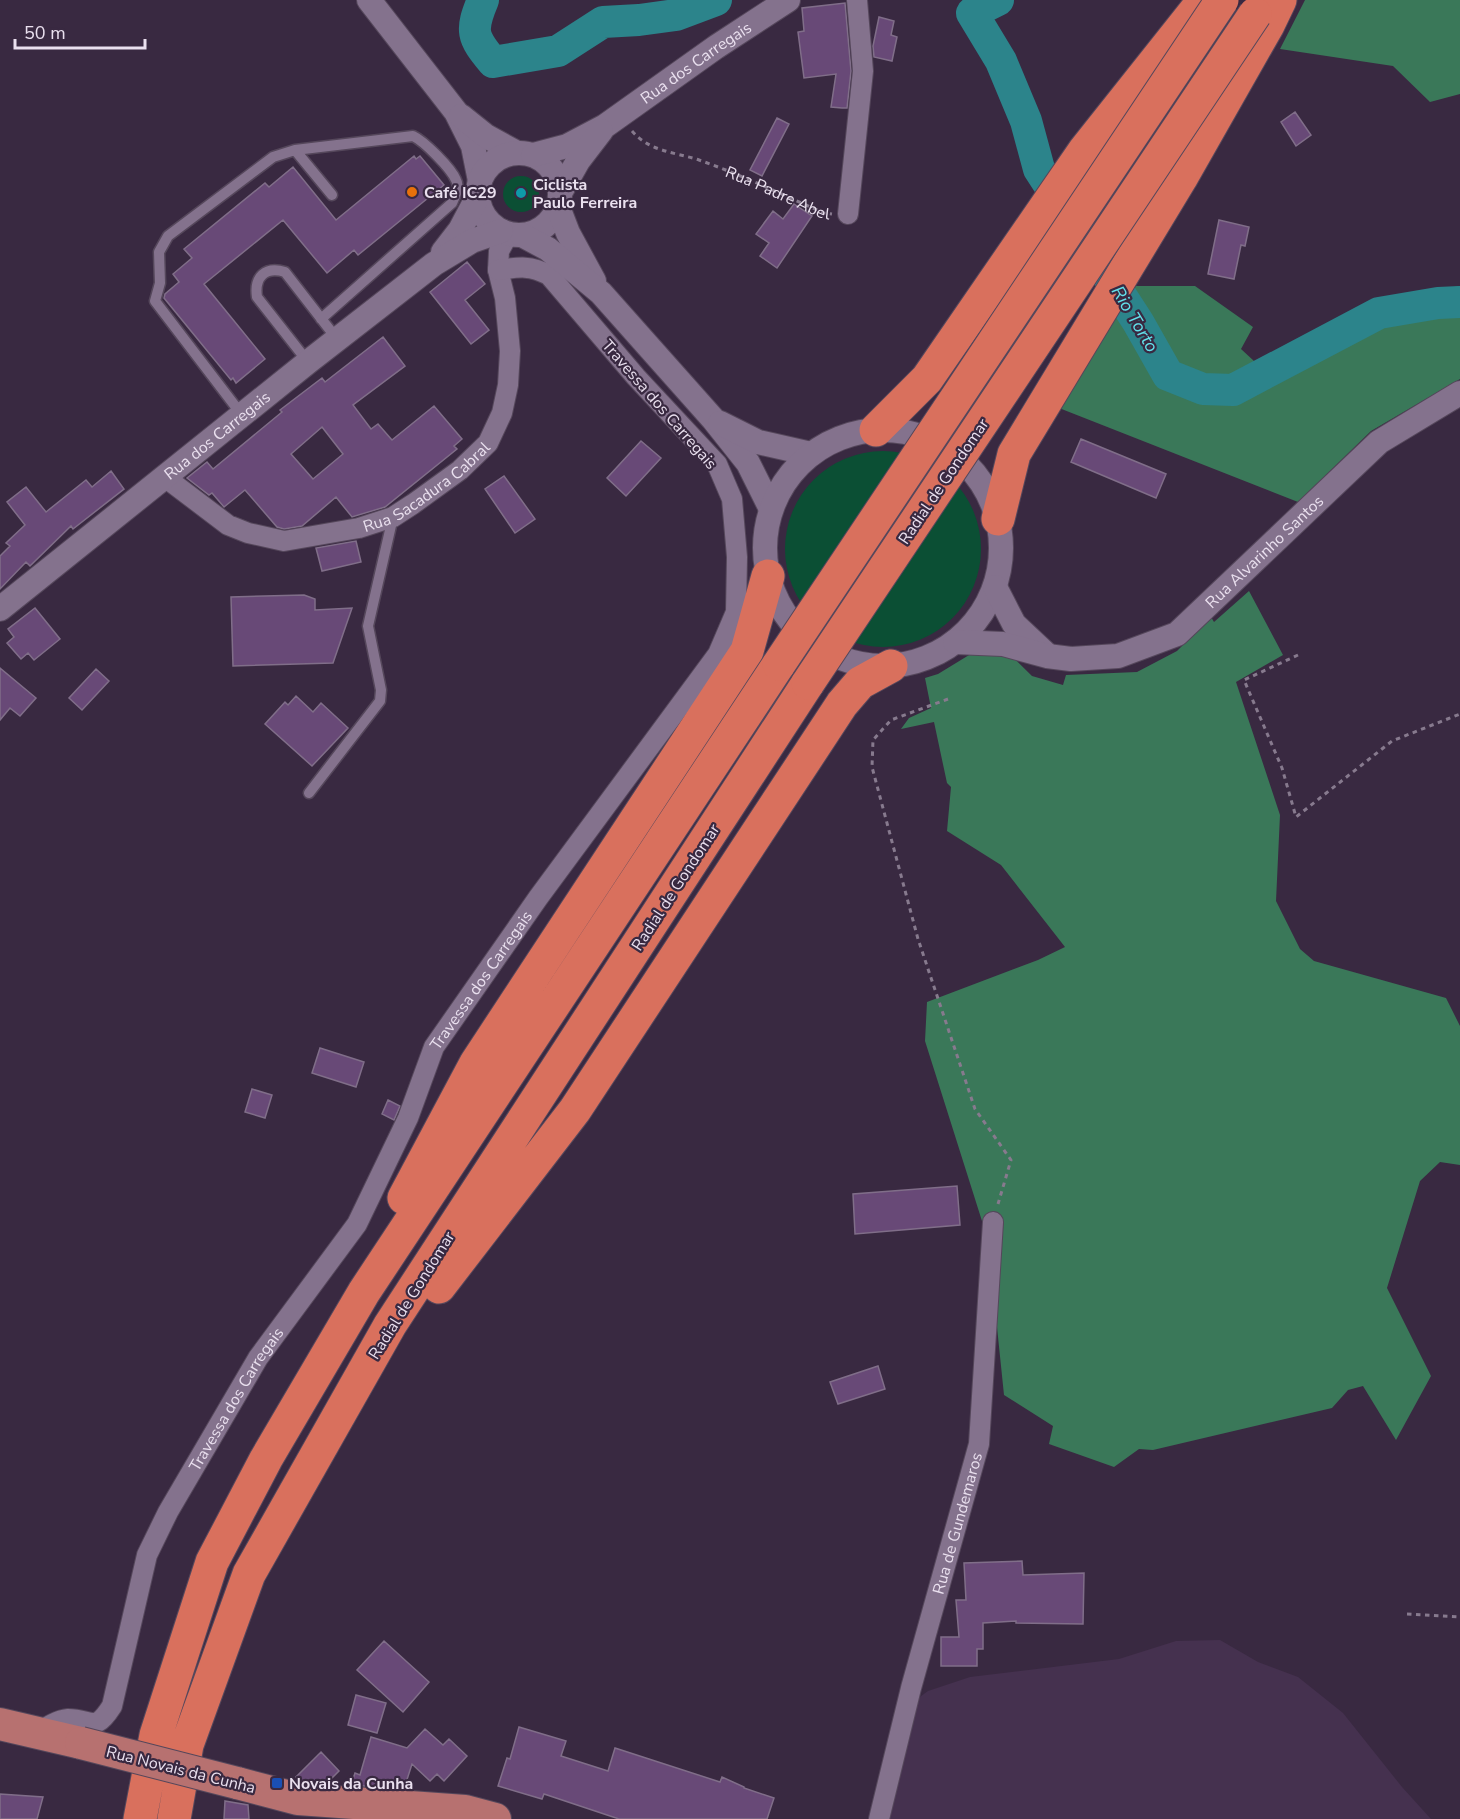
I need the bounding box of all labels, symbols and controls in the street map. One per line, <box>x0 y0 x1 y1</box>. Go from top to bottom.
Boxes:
scale bar <box>15 12 146 50</box>
street label: Rua dos Carregais <box>636 17 756 109</box>
text: 50 m <box>24 21 66 45</box>
street label: Rua Padre Abel <box>722 161 832 226</box>
place label: Ciclista Paulo Ferreira <box>533 174 637 214</box>
place label: Café IC29 <box>424 182 497 204</box>
marker: Café IC29 <box>405 185 419 199</box>
marker: Ciclista Paulo Ferreira <box>514 186 528 200</box>
water label: Rio Torto <box>1106 281 1164 357</box>
street label: Travessa dos Carregais <box>597 335 722 474</box>
street label: Rua dos Carregais <box>160 386 275 485</box>
street label: Radial de Gondomar <box>894 414 994 549</box>
street label: Rua Sacadura Cabral <box>360 437 495 538</box>
street label: Rua Alvarinho Santos <box>1201 490 1329 613</box>
street label: Radial de Gondomar <box>627 820 725 955</box>
street label: Travessa dos Carregais <box>425 907 538 1055</box>
street label: Radial de Gondomar <box>364 1227 460 1364</box>
street label: Travessa dos Carregais <box>184 1323 289 1476</box>
street label: Rua de Gundemaros <box>928 1450 988 1597</box>
street label: Rua Novais da Cunha <box>104 1741 258 1799</box>
place label: Novais da Cunha <box>289 1773 413 1795</box>
marker: Novais da Cunha <box>270 1776 284 1790</box>

